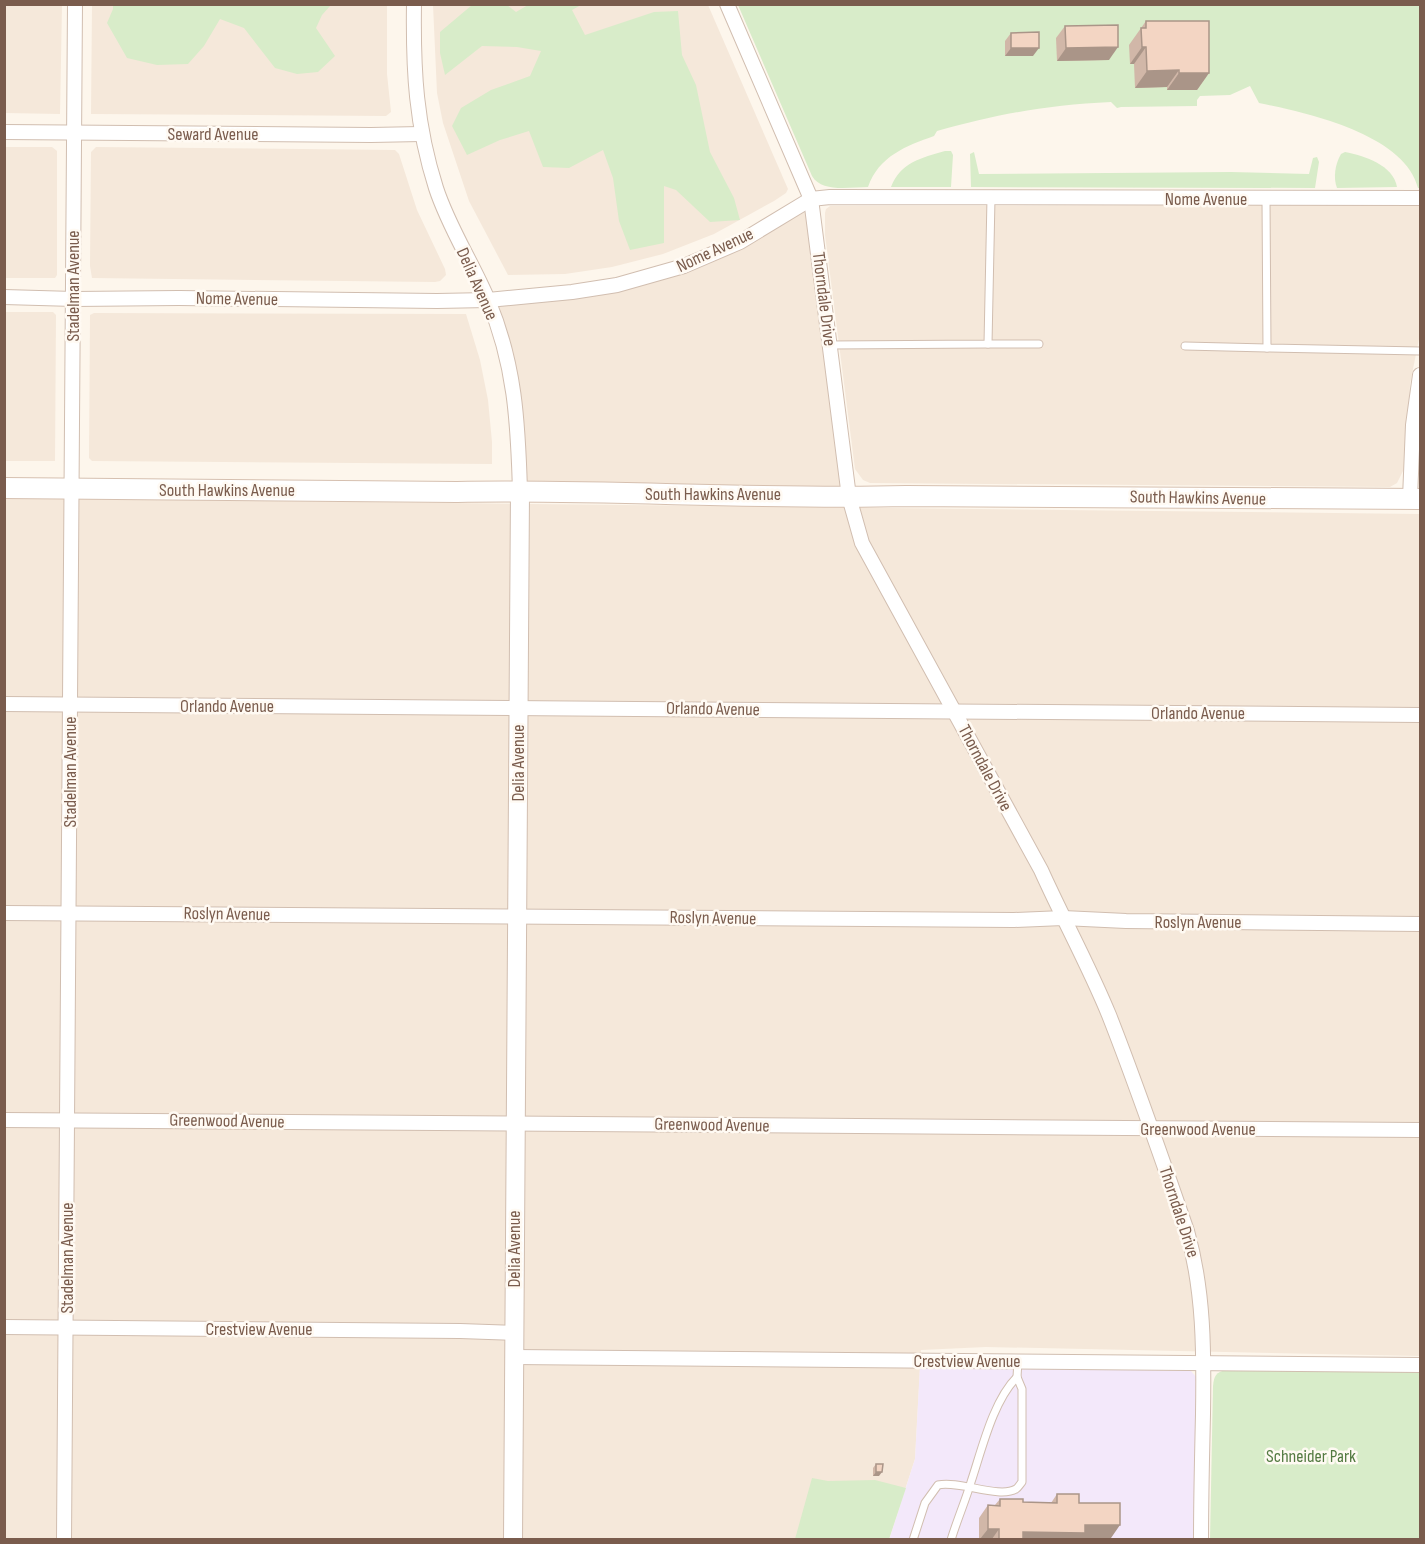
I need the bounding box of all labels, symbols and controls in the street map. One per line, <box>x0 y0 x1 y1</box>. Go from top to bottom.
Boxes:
street label: Seward Avenue <box>168 124 258 145</box>
street label: Nome Avenue <box>1165 189 1247 210</box>
street label: Nome Avenue <box>673 223 757 277</box>
street label: Stadelman Avenue <box>63 230 84 342</box>
street label: Delia Avenue <box>452 245 502 323</box>
street label: Thorndale Drive <box>808 251 840 347</box>
street label: Nome Avenue <box>196 288 278 310</box>
street label: South Hawkins Avenue <box>159 480 295 501</box>
street label: South Hawkins Avenue <box>645 484 781 505</box>
street label: South Hawkins Avenue <box>1130 486 1266 510</box>
street label: Orlando Avenue <box>180 696 274 717</box>
street label: Orlando Avenue <box>666 698 760 720</box>
street label: Orlando Avenue <box>1151 703 1245 724</box>
street label: Stadelman Avenue <box>60 716 81 828</box>
street label: Thorndale Drive <box>954 721 1016 815</box>
street label: Delia Avenue <box>508 725 529 801</box>
street label: Roslyn Avenue <box>183 903 271 925</box>
street label: Roslyn Avenue <box>669 907 757 929</box>
street label: Roslyn Avenue <box>1155 912 1241 933</box>
street label: Greenwood Avenue <box>169 1109 285 1133</box>
street label: Greenwood Avenue <box>654 1113 770 1137</box>
street label: Greenwood Avenue <box>1140 1119 1256 1140</box>
street label: Thorndale Drive <box>1154 1164 1204 1260</box>
street label: Stadelman Avenue <box>57 1202 78 1314</box>
street label: Delia Avenue <box>504 1211 525 1287</box>
street label: Crestview Avenue <box>205 1319 313 1340</box>
street label: Crestview Avenue <box>913 1351 1021 1372</box>
park label: Schneider Park <box>1266 1446 1356 1467</box>

